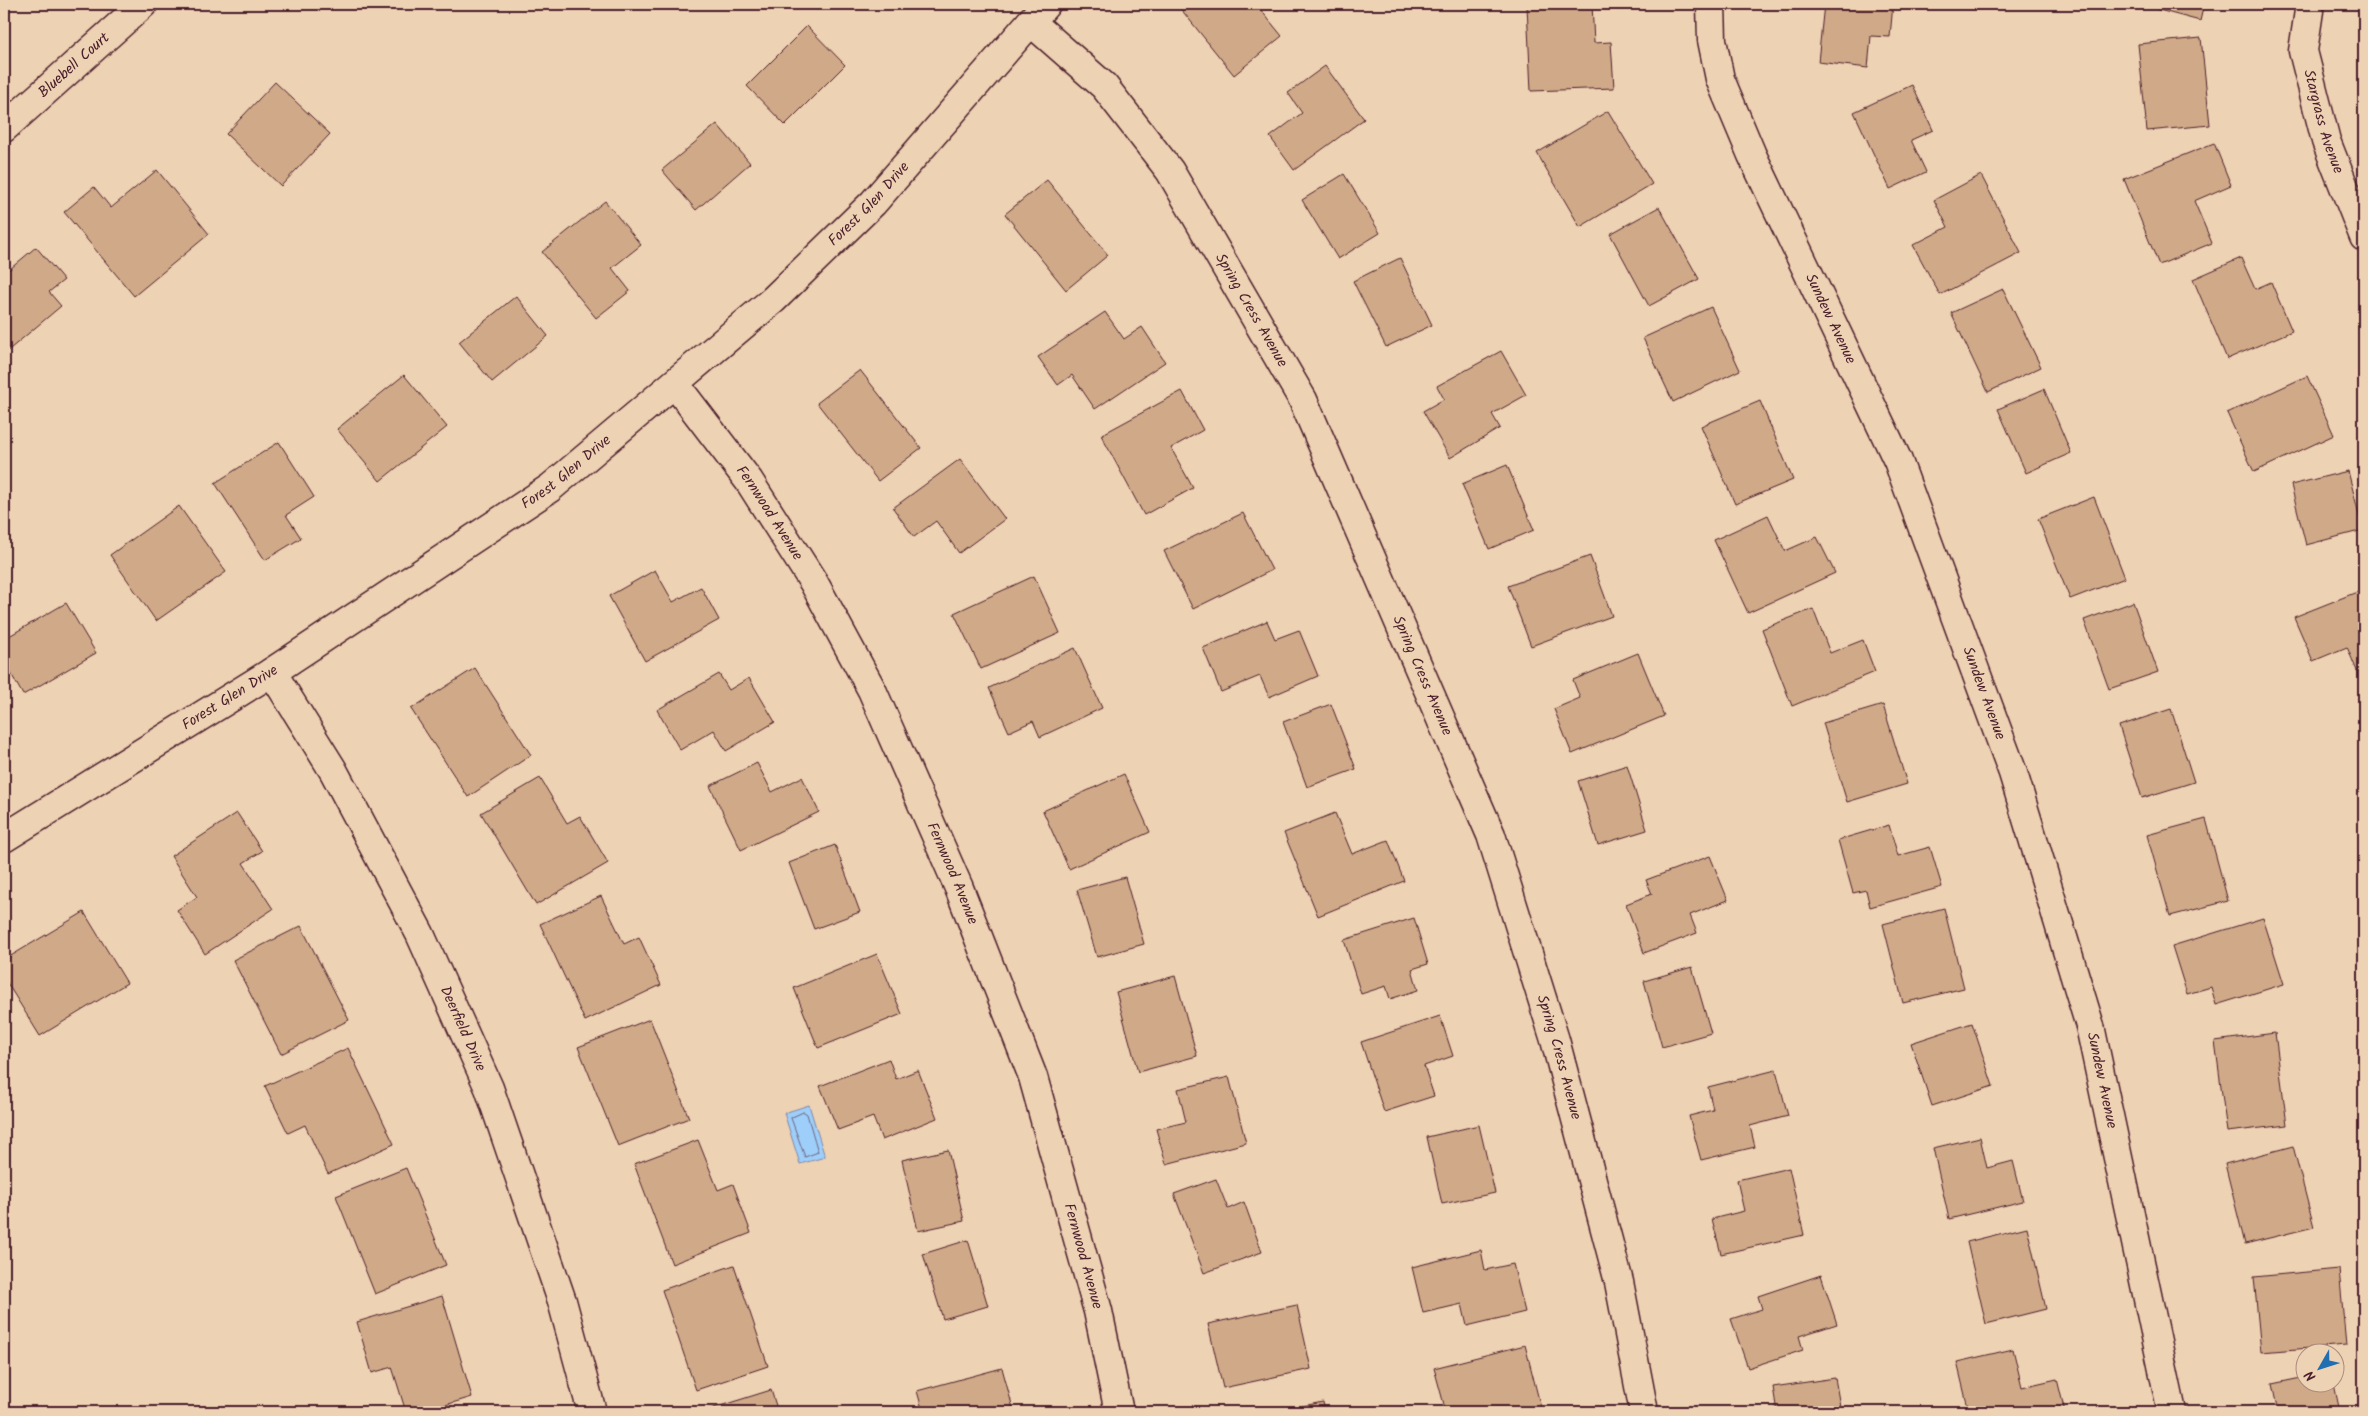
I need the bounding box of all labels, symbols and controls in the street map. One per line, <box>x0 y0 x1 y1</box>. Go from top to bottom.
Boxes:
street label: Bluebell Court <box>33 27 116 104</box>
street label: Stargrass Avenue <box>2296 67 2350 178</box>
street label: Forest Glen Drive <box>823 156 916 252</box>
street label: Spring Cress Avenue <box>1208 249 1294 372</box>
street label: Sundew Avenue <box>1798 270 1862 369</box>
street label: Forest Glen Drive <box>516 429 617 516</box>
street label: Fernwood Avenue <box>729 461 809 566</box>
street label: Spring Cress Avenue <box>1386 612 1459 740</box>
street label: Sundew Avenue <box>1955 643 2012 744</box>
street label: Forest Glen Drive <box>177 659 283 737</box>
street label: Fernwood Avenue <box>920 819 984 929</box>
street label: Deerfield Drive <box>433 982 492 1076</box>
street label: Spring Cress Avenue <box>1530 992 1588 1123</box>
street label: Sundew Avenue <box>2080 1030 2124 1131</box>
street label: Fernwood Avenue <box>1057 1201 1109 1312</box>
north arrow <box>2296 1344 2346 1394</box>
text: N <box>2299 1365 2322 1386</box>

